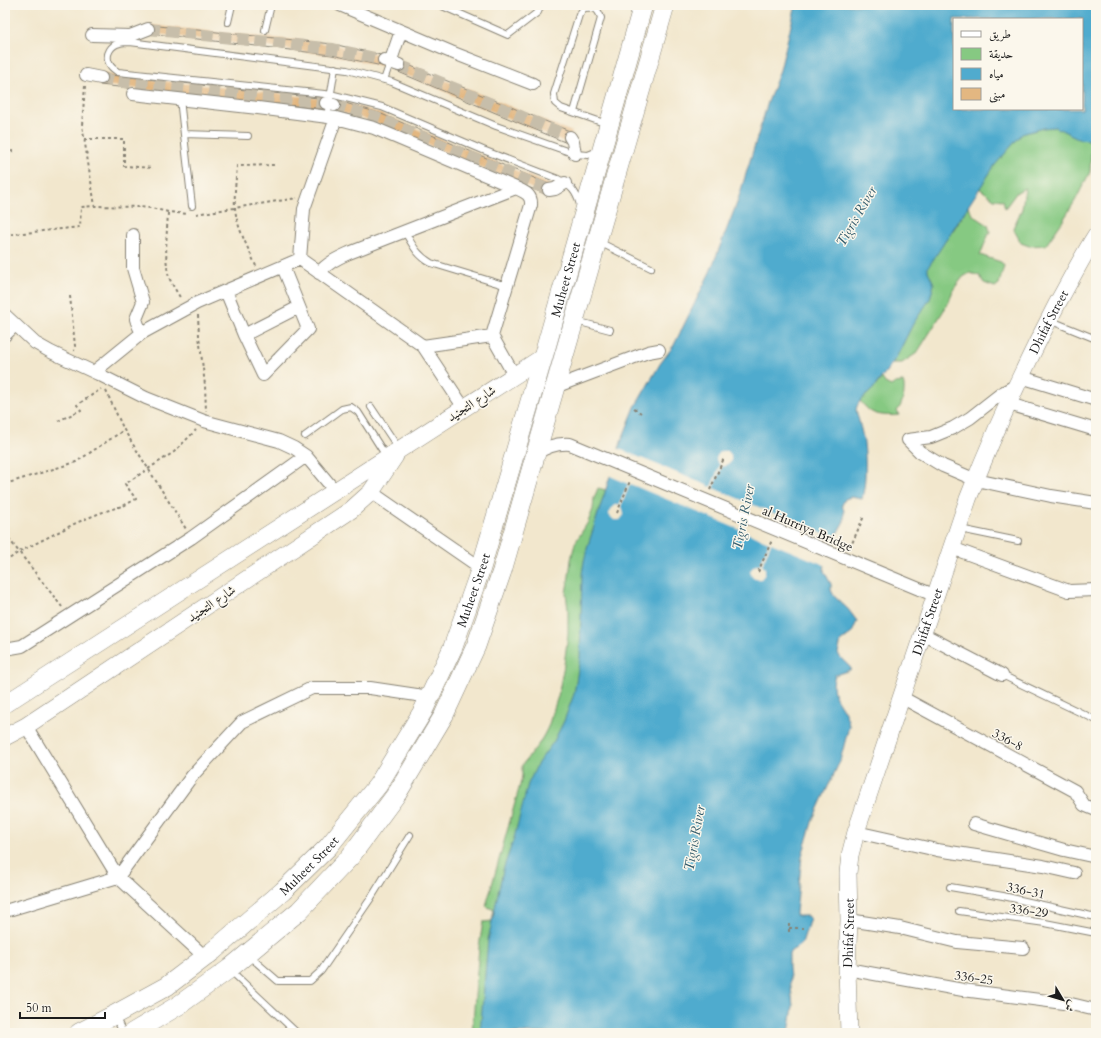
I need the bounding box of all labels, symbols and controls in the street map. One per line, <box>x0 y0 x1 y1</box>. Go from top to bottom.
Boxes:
legend <box>953 18 1083 110</box>
text: طريق <box>989 26 1011 42</box>
text: حديقة <box>989 46 1013 62</box>
text: مياه <box>989 66 1004 82</box>
text: مبنى <box>989 86 1005 103</box>
water label: Tigris River <box>832 182 881 250</box>
street label: Muheet Street <box>547 240 585 319</box>
street label: Dhifaf Street <box>1025 287 1073 357</box>
street label: شارع التجنيد <box>444 381 500 428</box>
water label: Tigris River <box>728 482 759 551</box>
street label: al Hurriya Bridge <box>759 502 856 556</box>
street label: Muheet Street <box>453 551 495 630</box>
street label: شارع التجنيد <box>184 581 240 628</box>
street label: Dhifaf Street <box>908 586 947 658</box>
street label: 336-8 <box>989 724 1026 755</box>
water label: Tigris River <box>679 803 710 872</box>
street label: Muheet Street <box>276 833 343 900</box>
street label: 336-31 <box>1005 878 1047 904</box>
street label: Dhifaf Street <box>839 898 859 968</box>
street label: 336-29 <box>1008 899 1050 923</box>
street label: 336-25 <box>953 966 994 990</box>
north arrow <box>1043 980 1083 1020</box>
scale bar <box>20 994 105 1020</box>
text: ش <box>1061 997 1080 1015</box>
text: 50 m <box>26 1000 53 1016</box>

